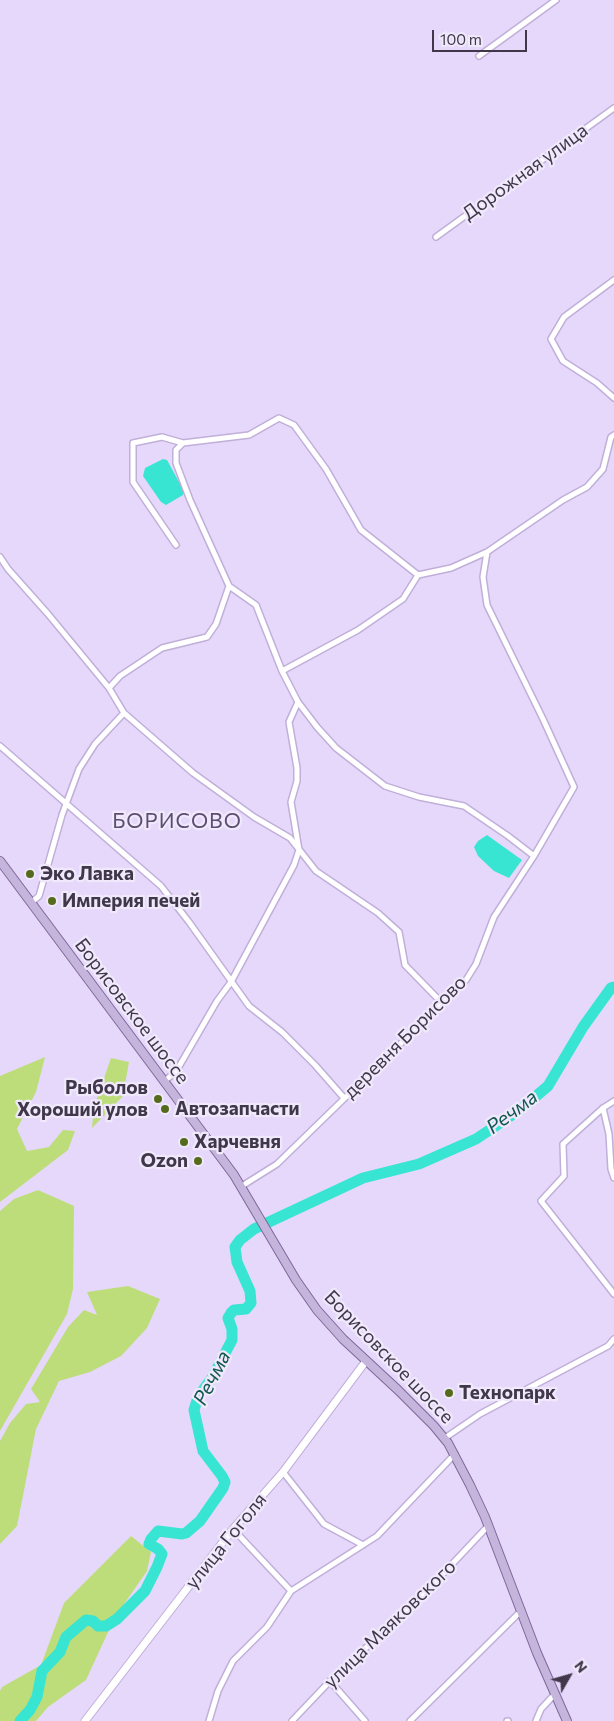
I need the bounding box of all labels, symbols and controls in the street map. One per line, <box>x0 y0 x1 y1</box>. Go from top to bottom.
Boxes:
scale bar <box>434 20 529 52</box>
text: 100 m <box>440 30 482 48</box>
street label: Дорожная улица <box>458 119 592 225</box>
district label: БОРИСОВО <box>111 808 243 834</box>
place label: Эко Лавка <box>40 863 134 885</box>
marker: Эко Лавка <box>24 868 36 880</box>
place label: Империя печей <box>62 890 200 912</box>
marker: Империя печей <box>46 895 58 907</box>
street label: Борисовское шоссе <box>70 934 194 1088</box>
street label: деревня Борисово <box>339 971 471 1103</box>
place label: Рыболов Хороший улов <box>17 1077 148 1121</box>
water label: Речма <box>482 1085 542 1139</box>
marker: Рыболов Хороший улов <box>152 1093 164 1105</box>
place label: Автозапчасти <box>175 1098 300 1120</box>
marker: Автозапчасти <box>159 1103 171 1115</box>
place label: Харчевня <box>194 1131 281 1153</box>
marker: Харчевня <box>178 1136 190 1148</box>
place label: Ozon <box>140 1150 188 1172</box>
marker: Ozon <box>192 1155 204 1167</box>
street label: Борисовское шоссе <box>320 1286 458 1428</box>
water label: Речма <box>188 1347 236 1409</box>
place label: Технопарк <box>459 1382 556 1404</box>
marker: Технопарк <box>443 1387 455 1399</box>
street label: улица Гоголя <box>180 1489 272 1593</box>
street label: улица Маяковского <box>319 1555 461 1693</box>
north arrow <box>544 1651 594 1701</box>
text: N <box>571 1657 591 1676</box>

